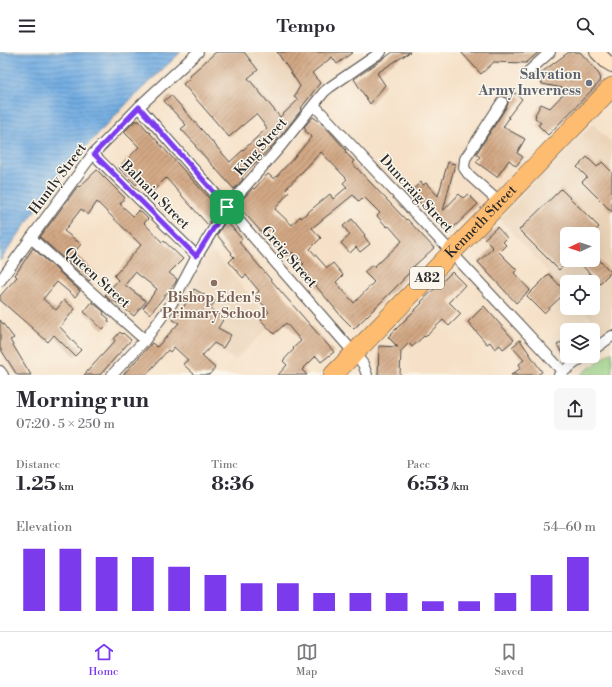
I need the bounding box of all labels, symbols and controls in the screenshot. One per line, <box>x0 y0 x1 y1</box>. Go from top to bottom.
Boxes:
icon: menu <box>16 15 38 37</box>
text: Tempo <box>276 15 336 38</box>
icon: search <box>574 15 596 37</box>
place label: Salvation Army Inverness <box>477 66 581 100</box>
marker: Salvation Army Inverness <box>584 78 594 88</box>
street label: King Street <box>231 114 291 180</box>
street label: Huntly Street <box>25 140 91 218</box>
street label: Duncraig Street <box>375 151 457 237</box>
street label: Balnain Street <box>116 156 193 233</box>
street label: Kenneth Street <box>442 181 521 263</box>
pin <box>210 190 244 224</box>
icon: arrive <box>216 196 238 218</box>
street label: Greig Street <box>257 222 321 292</box>
north arrow <box>560 227 600 267</box>
map controls <box>560 227 600 363</box>
street label: Queen Street <box>60 244 134 312</box>
road number: A82 <box>410 267 444 289</box>
button: locate <box>560 275 600 315</box>
marker: Bishop Eden's Primary School <box>209 278 219 288</box>
place label: Bishop Eden's Primary School <box>162 289 266 323</box>
button: layers <box>560 323 600 363</box>
text: Morning run <box>16 387 149 414</box>
button: share <box>554 388 596 430</box>
text: 07:20 · 5 × 250 m <box>16 416 115 432</box>
text: Distance <box>16 458 60 472</box>
text: Time <box>211 458 238 472</box>
text: Pace <box>407 458 430 472</box>
text: 1.25 <box>16 472 56 497</box>
text: 8:36 <box>211 472 254 497</box>
text: 6:53 <box>407 472 449 497</box>
text: km <box>56 480 74 494</box>
text: /km <box>449 480 469 494</box>
text: Elevation <box>16 519 72 535</box>
text: 54–60 m <box>543 519 596 535</box>
tab: Home <box>88 641 119 679</box>
tab: Map <box>296 641 318 679</box>
tab: Saved <box>495 641 524 679</box>

